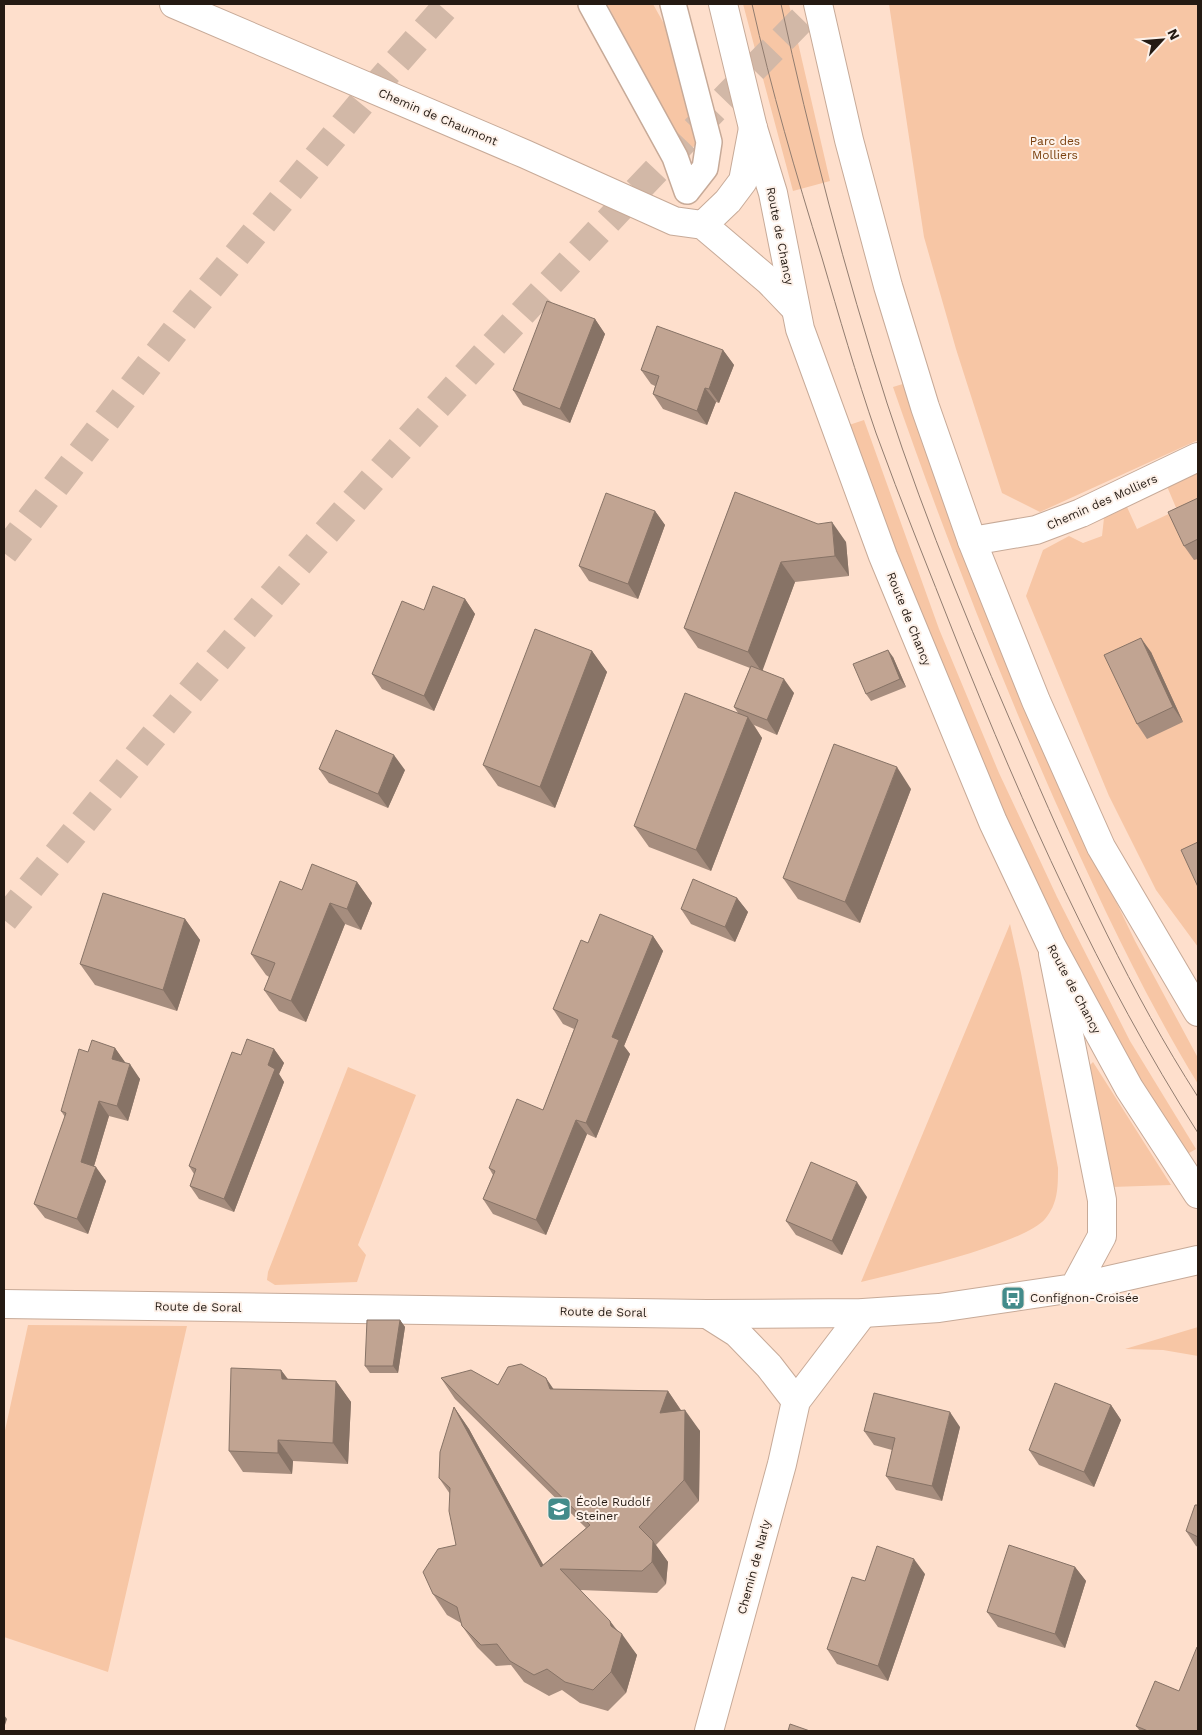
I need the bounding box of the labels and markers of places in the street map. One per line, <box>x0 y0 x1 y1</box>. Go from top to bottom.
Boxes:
bus stop icon: Confignon-Croisée <box>1000 1285 1026 1311</box>
place label: Confignon-Croisée <box>1030 1291 1139 1305</box>
place label: École Rudolf Steiner <box>576 1495 651 1523</box>
school or university icon: École Rudolf Steiner <box>546 1496 572 1522</box>

